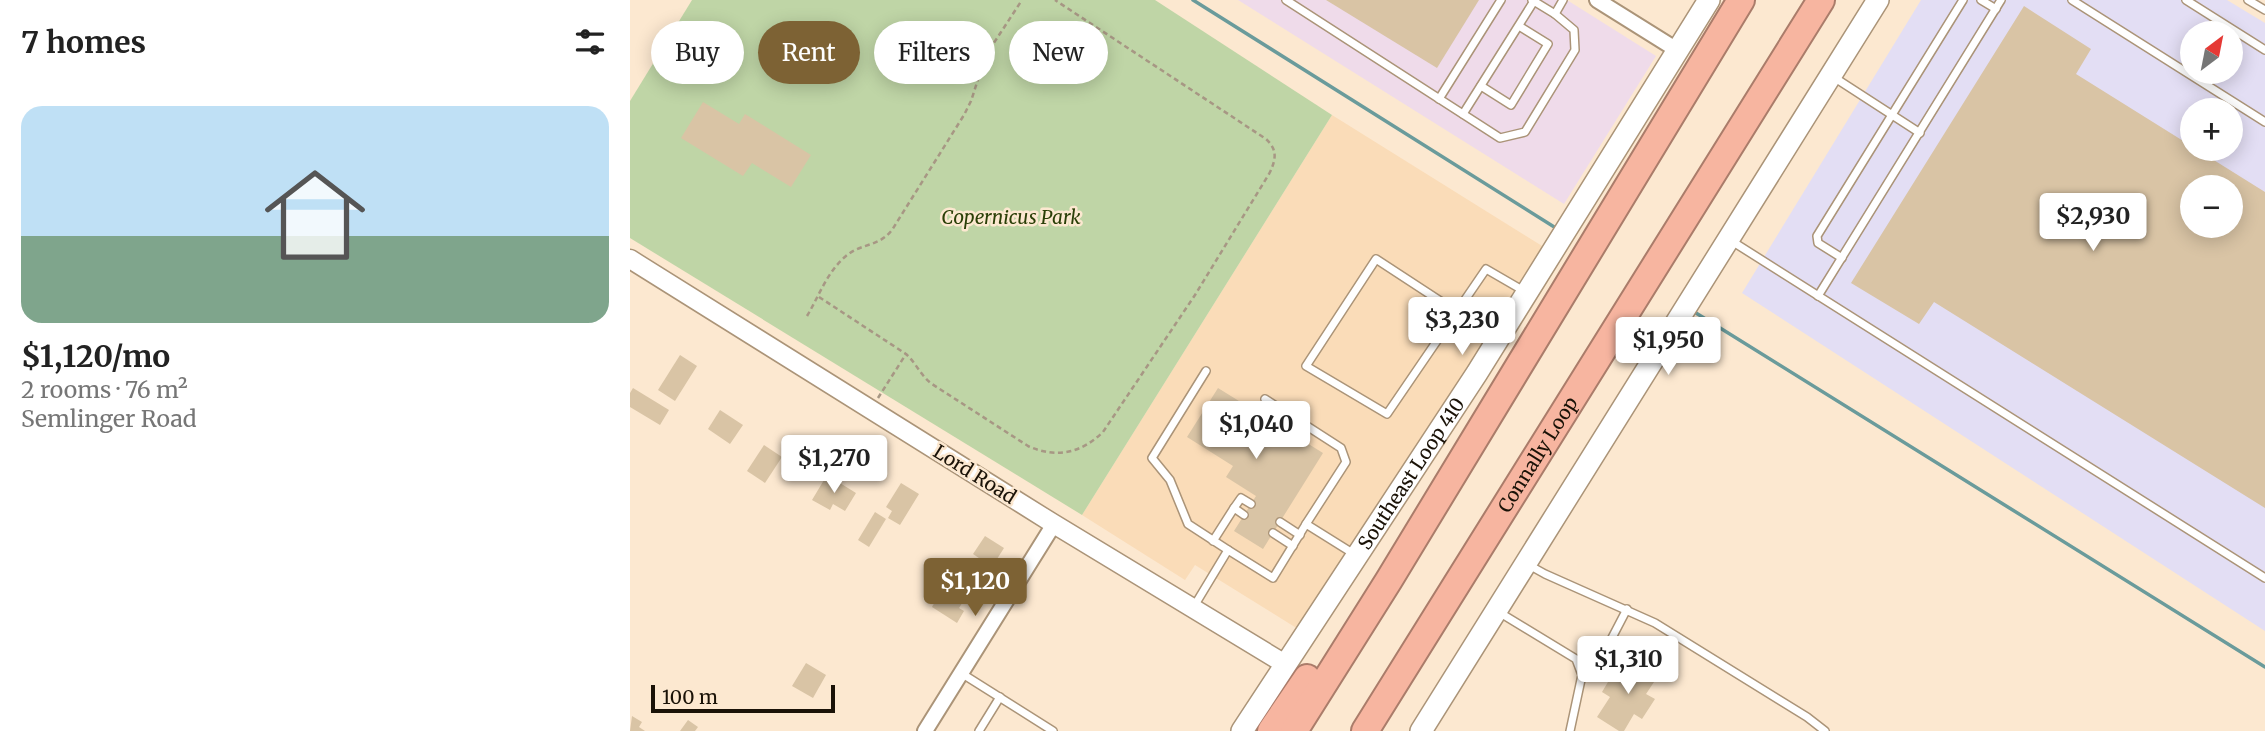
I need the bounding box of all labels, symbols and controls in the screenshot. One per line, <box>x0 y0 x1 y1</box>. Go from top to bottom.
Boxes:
chip: Buy <box>651 21 744 84</box>
chip: Rent <box>758 21 860 84</box>
chip: Filters <box>874 21 995 84</box>
chip: New <box>1009 21 1108 84</box>
north arrow <box>2180 21 2244 84</box>
map controls <box>2180 21 2243 238</box>
text: 7 homes <box>21 23 146 61</box>
icon: filters <box>571 23 609 61</box>
button: + <box>2180 98 2243 161</box>
icon: home <box>252 152 378 278</box>
button: − <box>2180 175 2243 238</box>
pin: $2,930 <box>2036 194 2150 253</box>
text: $2,930 <box>2056 201 2130 230</box>
park label: Copernicus Park <box>941 205 1081 229</box>
pin: $3,230 <box>1405 298 1519 357</box>
text: $3,230 <box>1424 305 1500 334</box>
pin: $1,950 <box>1611 318 1725 377</box>
text: $1,950 <box>1632 325 1704 354</box>
text: $1,120/mo <box>21 337 170 375</box>
text: 2 rooms · 76 m² <box>21 375 188 404</box>
street label: Connally Loop <box>1492 392 1583 517</box>
street label: Southeast Loop 410 <box>1352 393 1470 554</box>
pin: $1,040 <box>1199 402 1313 461</box>
text: Semlinger Road <box>21 404 197 433</box>
text: $1,040 <box>1218 409 1294 438</box>
pin: $1,270 <box>777 435 891 495</box>
street label: Lord Road <box>929 439 1021 509</box>
text: $1,270 <box>797 443 871 472</box>
pin: $1,120 <box>918 558 1032 618</box>
text: $1,120 <box>940 566 1010 595</box>
pin: $1,310 <box>1571 636 1685 696</box>
text: $1,310 <box>1593 644 1663 673</box>
scale bar <box>651 682 835 714</box>
text: 100 m <box>662 685 718 709</box>

